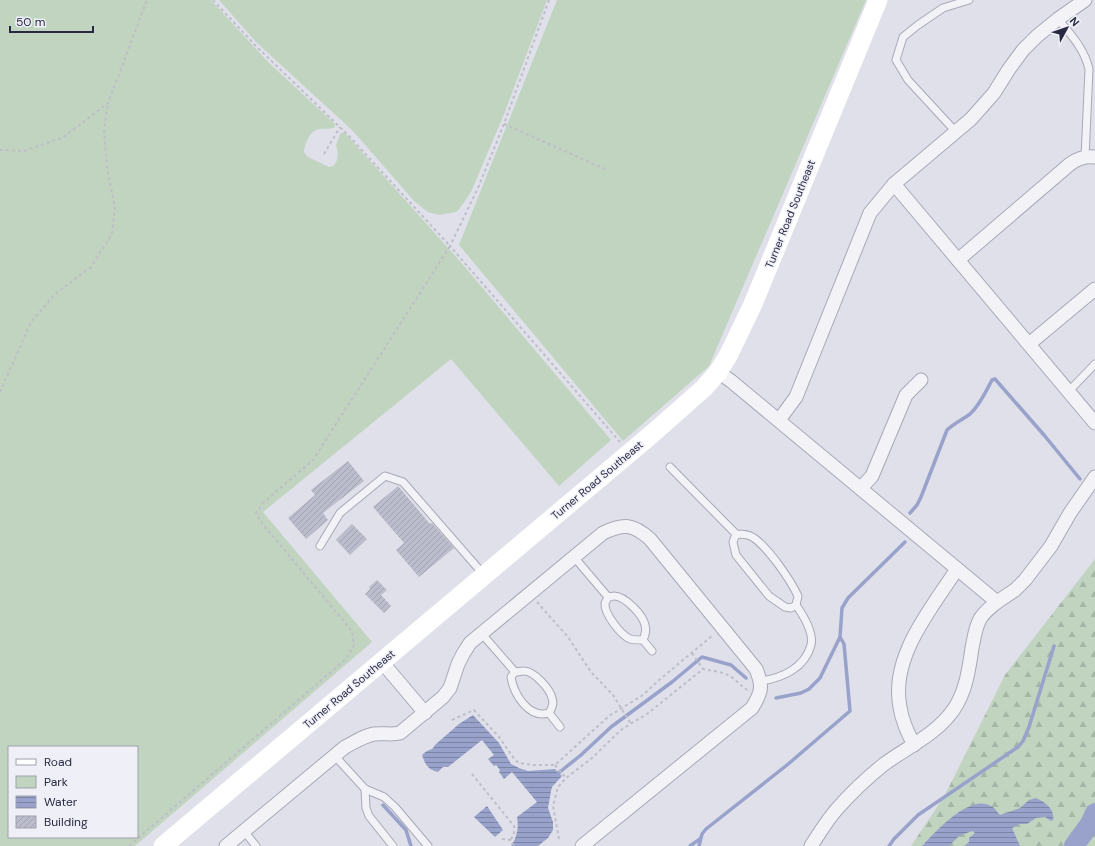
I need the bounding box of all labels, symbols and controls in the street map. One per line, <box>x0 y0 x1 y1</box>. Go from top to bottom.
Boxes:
scale bar <box>10 8 93 34</box>
north arrow <box>1047 8 1087 48</box>
text: 50 m <box>16 14 45 30</box>
text: N <box>1067 14 1083 29</box>
street label: Turner Road Southeast <box>762 158 818 270</box>
street label: Turner Road Southeast <box>548 437 646 523</box>
street label: Turner Road Southeast <box>300 646 398 732</box>
legend <box>8 746 138 838</box>
text: Road <box>44 754 72 770</box>
text: Park <box>44 774 68 790</box>
text: Water <box>44 794 78 810</box>
text: Building <box>44 814 88 830</box>

